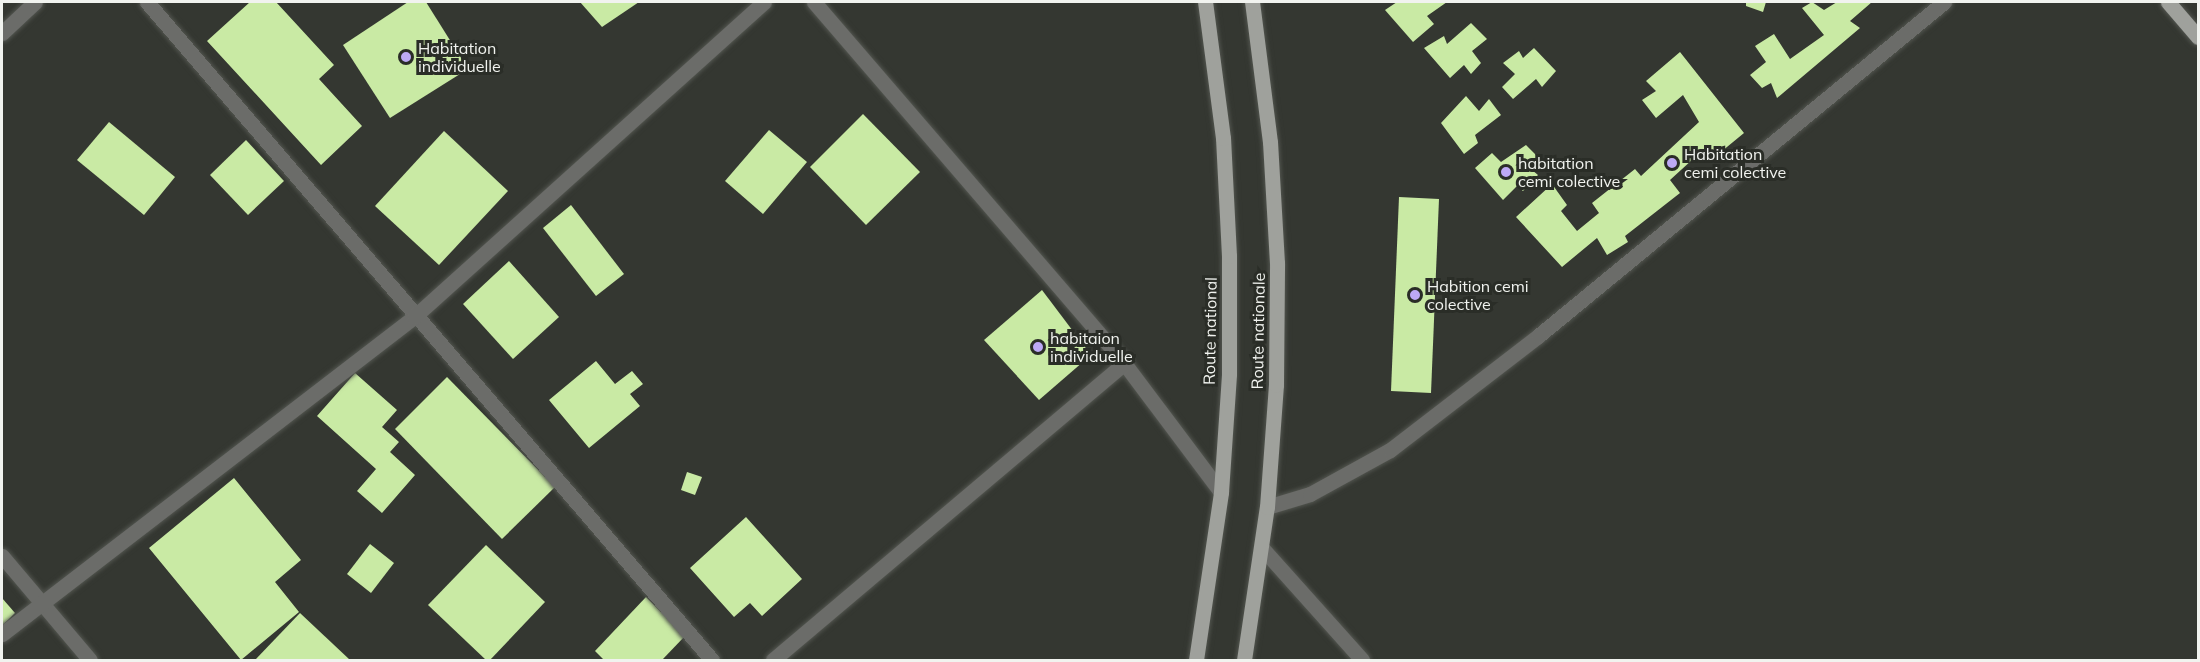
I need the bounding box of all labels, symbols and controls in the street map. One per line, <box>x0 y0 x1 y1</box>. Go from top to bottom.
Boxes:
place label: Habitation individuelle <box>418 38 501 76</box>
marker: Habitation individuelle <box>399 50 413 64</box>
place label: Habitation cemi colective <box>1684 144 1786 182</box>
place label: habitation cemi colective <box>1518 153 1620 191</box>
marker: Habitation cemi colective <box>1665 156 1679 170</box>
marker: habitation cemi colective <box>1499 165 1513 179</box>
street label: Route nationale <box>1247 273 1269 389</box>
place label: Habition cemi colective <box>1427 276 1529 314</box>
street label: Route national <box>1199 277 1221 385</box>
marker: Habition cemi colective <box>1408 288 1422 302</box>
place label: habitaion individuelle <box>1050 328 1133 366</box>
marker: habitaion individuelle <box>1031 340 1045 354</box>

